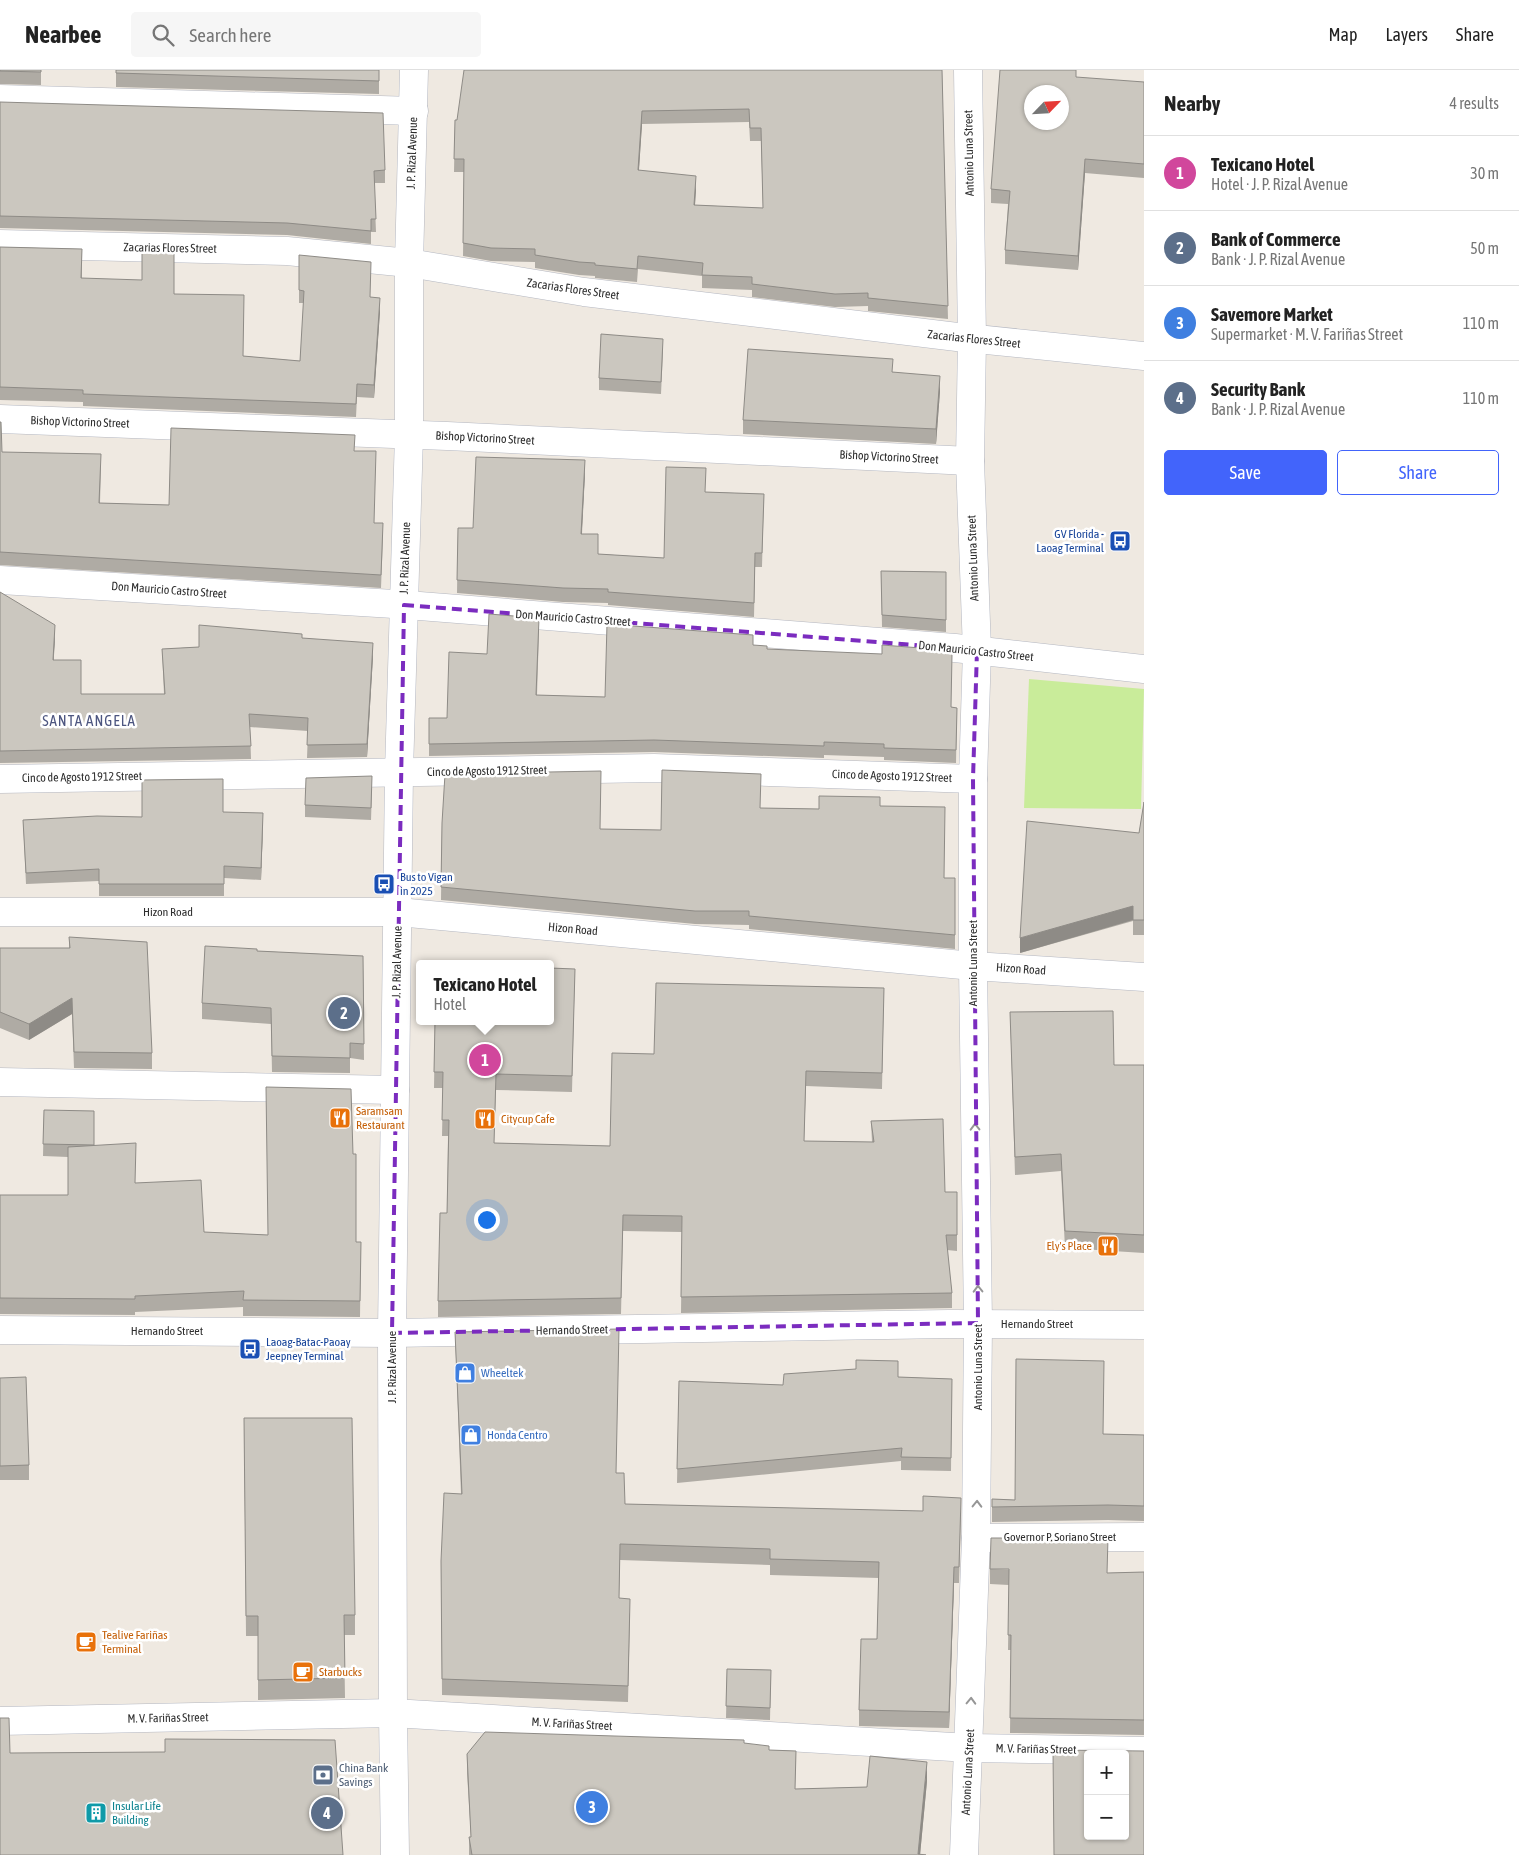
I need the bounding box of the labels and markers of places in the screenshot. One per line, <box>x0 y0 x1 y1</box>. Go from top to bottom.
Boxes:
place label: GV Florida - Laoag Terminal <box>1036 527 1105 555</box>
bus stop icon: GV Florida - Laoag Terminal <box>1108 529 1132 553</box>
place label: Bus to Vigan in 2025 <box>400 870 453 898</box>
bus stop icon: Bus to Vigan in 2025 <box>372 872 396 896</box>
pin: 2 <box>328 994 360 1032</box>
pin: 1 <box>469 1041 501 1079</box>
place label: Saramsam Restaurant <box>356 1104 405 1132</box>
restaurant icon: Saramsam Restaurant <box>328 1106 352 1130</box>
restaurant icon: Citycup Cafe <box>473 1107 497 1131</box>
place label: Citycup Cafe <box>501 1112 555 1126</box>
restaurant icon: Ely's Place <box>1096 1234 1120 1258</box>
place label: Ely's Place <box>1047 1239 1092 1253</box>
place label: Laoag-Batac-Paoay Jeepney Terminal <box>266 1335 351 1363</box>
bus stop icon: Laoag-Batac-Paoay Jeepney Terminal <box>238 1337 262 1361</box>
shop icon: Wheeltek <box>453 1361 477 1385</box>
place label: Wheeltek <box>481 1366 524 1380</box>
shop icon: Honda Centro <box>459 1423 483 1447</box>
place label: Honda Centro <box>487 1428 548 1442</box>
place label: Tealive Fariñas Terminal <box>102 1628 168 1656</box>
cafe icon: Tealive Fariñas Terminal <box>74 1630 98 1654</box>
cafe icon: Starbucks <box>291 1660 315 1684</box>
place label: Starbucks <box>319 1665 362 1679</box>
place label: China Bank Savings <box>339 1761 389 1789</box>
bank icon: China Bank Savings <box>311 1763 335 1787</box>
pin: 3 <box>576 1788 608 1826</box>
pin: 4 <box>311 1794 343 1832</box>
place label: Insular Life Building <box>112 1799 161 1827</box>
building icon: Insular Life Building <box>84 1801 108 1825</box>

